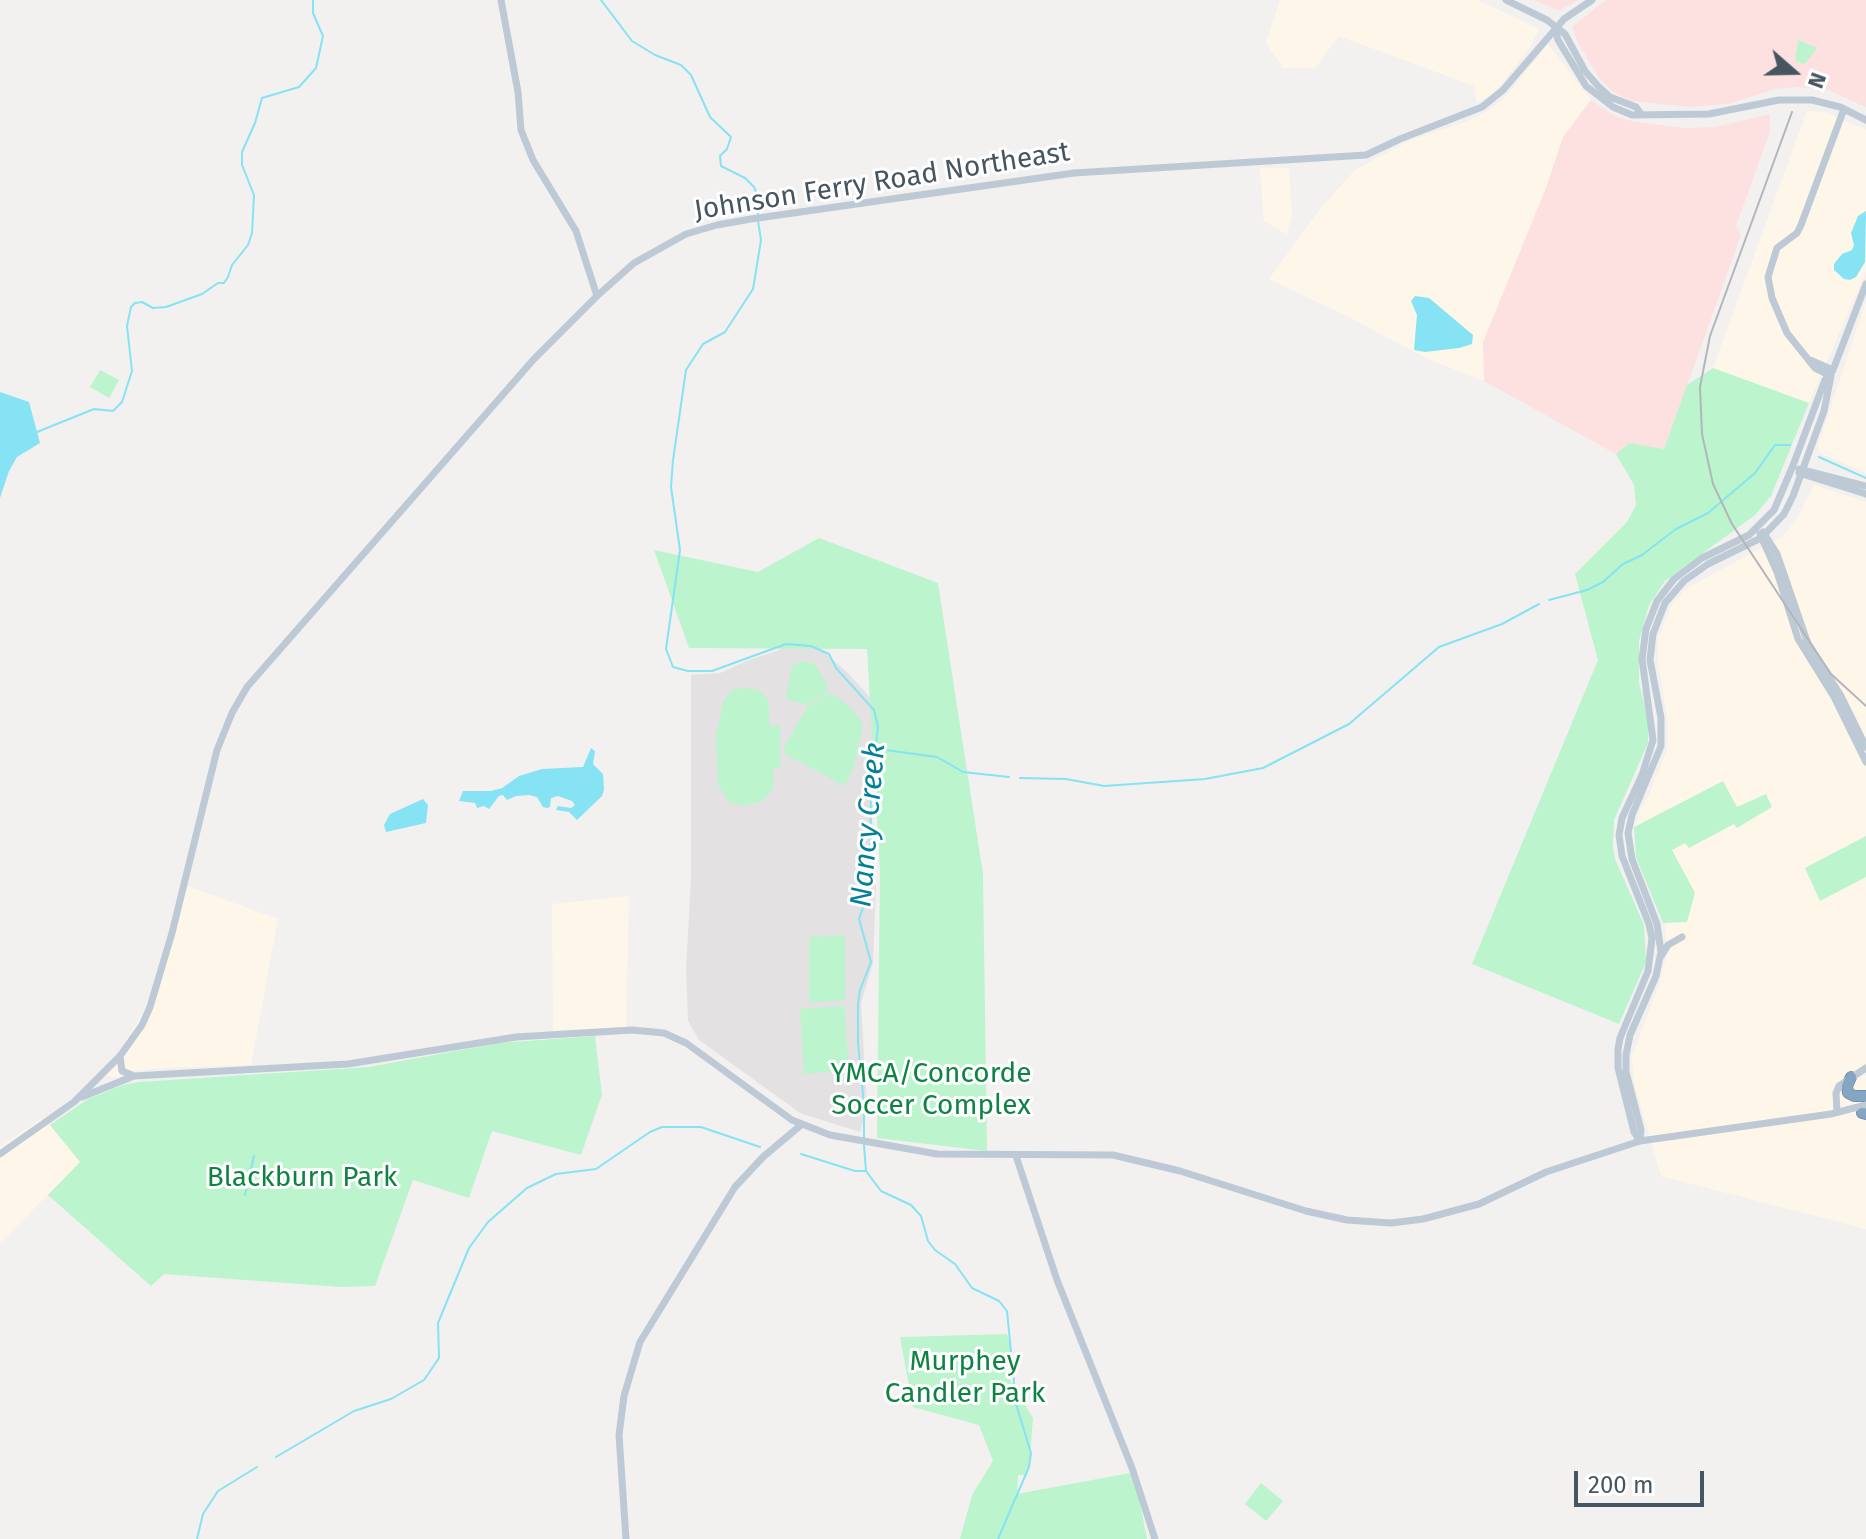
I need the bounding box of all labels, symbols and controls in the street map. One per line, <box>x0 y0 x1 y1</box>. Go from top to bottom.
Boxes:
north arrow <box>1754 32 1834 112</box>
text: N <box>1802 69 1832 92</box>
street label: Johnson Ferry Road Northeast <box>692 136 1072 228</box>
water label: Nancy Creek <box>844 741 894 909</box>
park label: YMCA/Concorde Soccer Complex <box>830 1057 1032 1123</box>
park label: Blackburn Park <box>207 1161 397 1195</box>
park label: Murphey Candler Park <box>885 1345 1045 1411</box>
scale bar <box>1578 1455 1708 1505</box>
text: 200 m <box>1588 1471 1654 1499</box>

